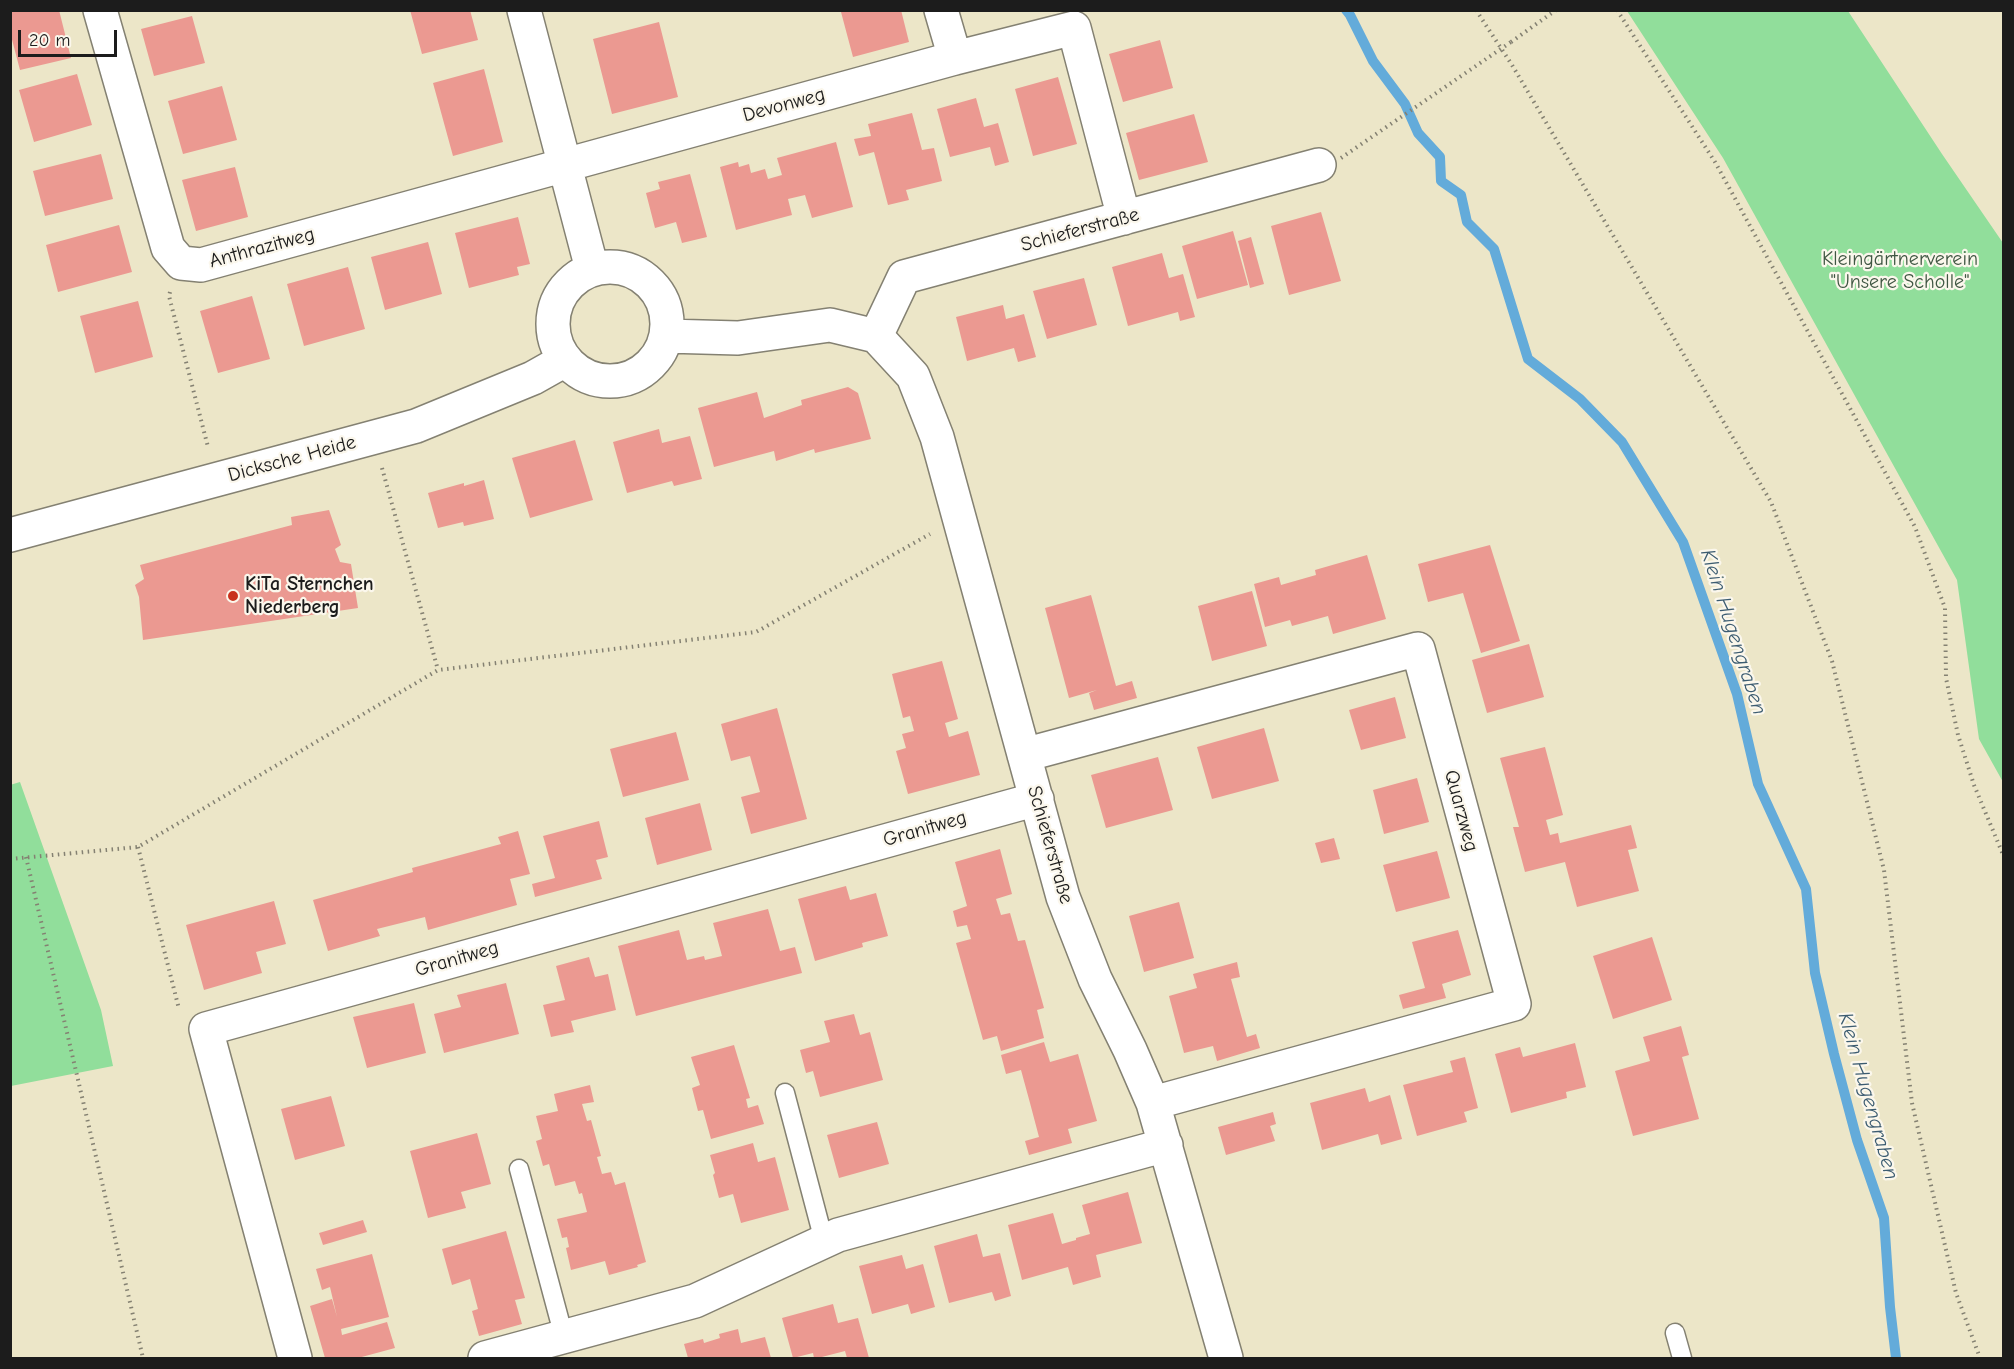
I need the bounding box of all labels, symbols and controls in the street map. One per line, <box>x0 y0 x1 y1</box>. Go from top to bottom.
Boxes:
scale bar <box>21 18 120 56</box>
text: 20 m <box>29 30 70 51</box>
street label: Devonweg <box>740 82 828 128</box>
street label: Schieferstraße <box>1018 203 1142 257</box>
street label: Anthrazitweg <box>207 222 317 274</box>
park label: Kleingärtnerverein "Unsere Scholle" <box>1822 247 1978 294</box>
street label: Dicksche Heide <box>225 430 359 488</box>
water label: Klein Hugengraben <box>1694 546 1772 718</box>
place label: KiTa Sternchen Niederberg <box>245 572 374 619</box>
marker: KiTa Sternchen Niederberg <box>226 589 240 603</box>
street label: Quarzweg <box>1439 768 1483 854</box>
street label: Schieferstraße <box>1022 783 1078 907</box>
street label: Granitweg <box>880 806 970 852</box>
street label: Granitweg <box>412 936 502 982</box>
water label: Klein Hugengraben <box>1832 1010 1904 1182</box>

